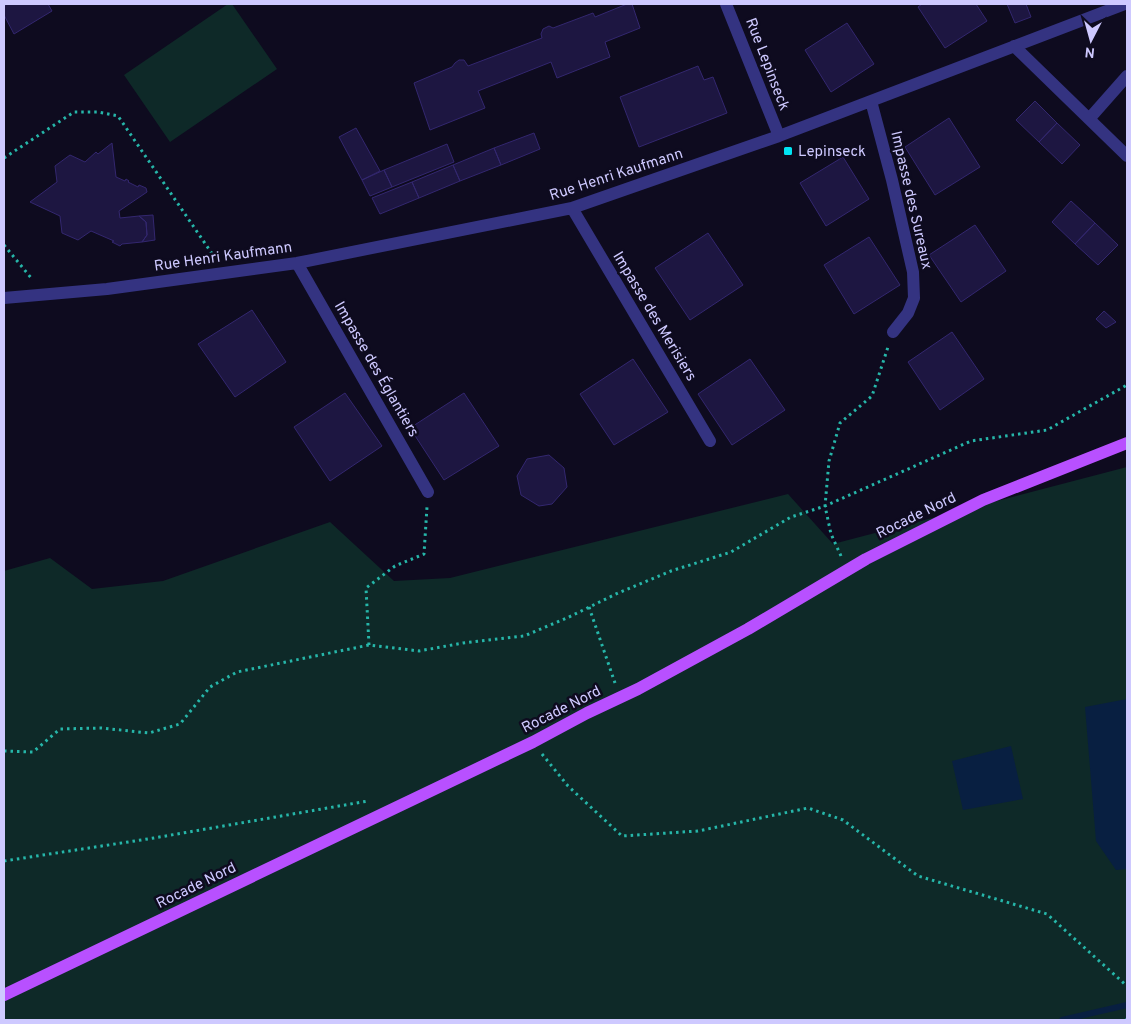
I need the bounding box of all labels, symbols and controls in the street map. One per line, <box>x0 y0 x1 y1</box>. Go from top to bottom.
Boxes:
north arrow <box>1066 15 1116 65</box>
street label: Rue Lepinseck <box>740 16 793 114</box>
text: N <box>1084 42 1096 60</box>
street label: Impasse des Sureaux <box>885 129 936 272</box>
place label: Lepinseck <box>798 143 866 162</box>
street label: Rue Henri Kaufmann <box>547 145 686 206</box>
marker: Lepinseck <box>782 145 794 157</box>
street label: Rue Henri Kaufmann <box>153 238 293 277</box>
street label: Impasse des Merisiers <box>608 249 700 385</box>
street label: Impasse des Églantiers <box>329 298 423 441</box>
street label: Rocade Nord <box>874 489 960 544</box>
street label: Rocade Nord <box>519 682 605 738</box>
street label: Rocade Nord <box>154 859 240 914</box>

